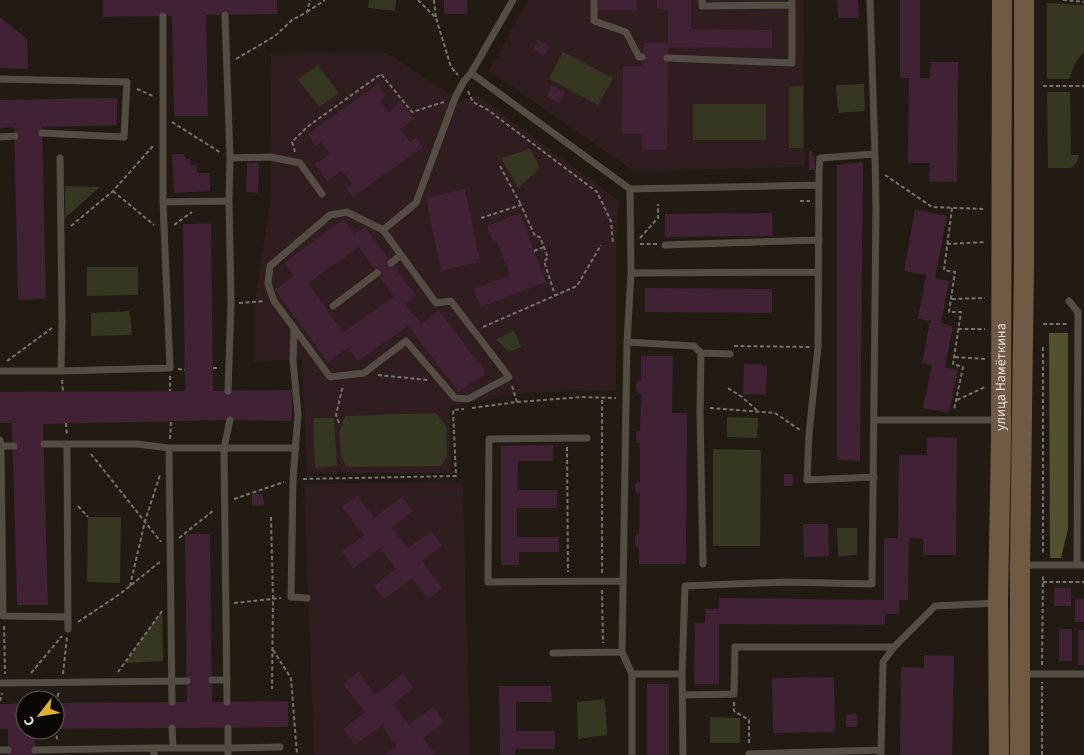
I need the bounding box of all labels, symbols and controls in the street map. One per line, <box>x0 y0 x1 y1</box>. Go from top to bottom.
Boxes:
street label: улица Намёткина <box>991 323 1011 431</box>
north arrow <box>15 690 65 740</box>
text: С <box>19 713 40 730</box>

